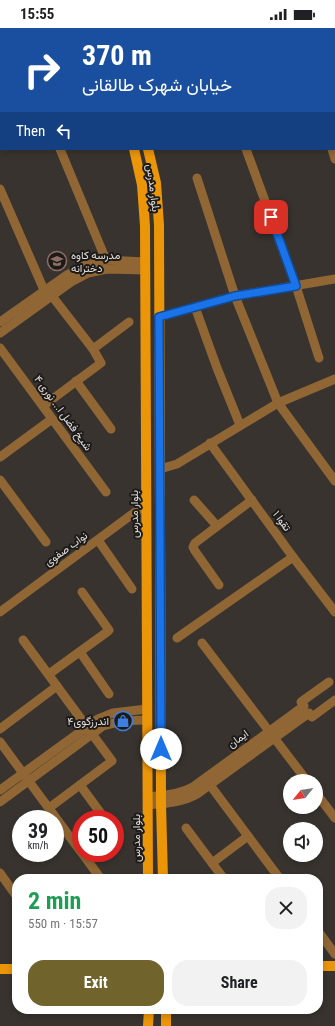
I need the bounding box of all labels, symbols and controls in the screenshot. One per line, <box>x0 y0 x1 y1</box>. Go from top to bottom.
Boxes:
text: 15:55 <box>20 5 54 23</box>
text: 370 m <box>82 39 152 72</box>
icon: right <box>16 44 68 96</box>
text: خیابان شهرک طالقانی <box>82 74 232 95</box>
icon: left <box>53 120 75 142</box>
text: Then <box>16 122 45 140</box>
street label: بلوار مدرس <box>144 163 162 213</box>
pin <box>254 200 288 234</box>
icon: arrive <box>260 206 282 228</box>
place label: مدرسه کاوه دخترانه <box>71 249 120 275</box>
school or university icon: مدرسه کاوه دخترانه <box>46 250 68 272</box>
street label: شیخ فضل ا... نوری ۴ <box>31 373 95 454</box>
street label: بلوار مدرس <box>128 490 141 538</box>
street label: تقوا ۱ <box>270 508 294 534</box>
street label: نواب صفوی <box>42 529 90 569</box>
shop icon: اندرزگوی۴ <box>112 710 134 732</box>
place label: اندرزگوی۴ <box>67 715 109 728</box>
street label: ایمان <box>225 727 251 751</box>
position arrow <box>140 728 182 770</box>
north arrow <box>283 774 323 814</box>
map controls <box>283 774 323 862</box>
speed limit sign: 50 <box>72 810 124 862</box>
street label: بلوار مدرس <box>130 814 143 862</box>
text: 39 <box>28 819 48 843</box>
button: sound <box>283 822 323 862</box>
text: km/h <box>28 840 48 851</box>
text: 2 min <box>28 887 81 915</box>
button: close <box>265 887 307 929</box>
text: 550 m · 15:57 <box>28 916 98 931</box>
button: Exit <box>28 960 164 1006</box>
button: Share <box>172 960 307 1006</box>

